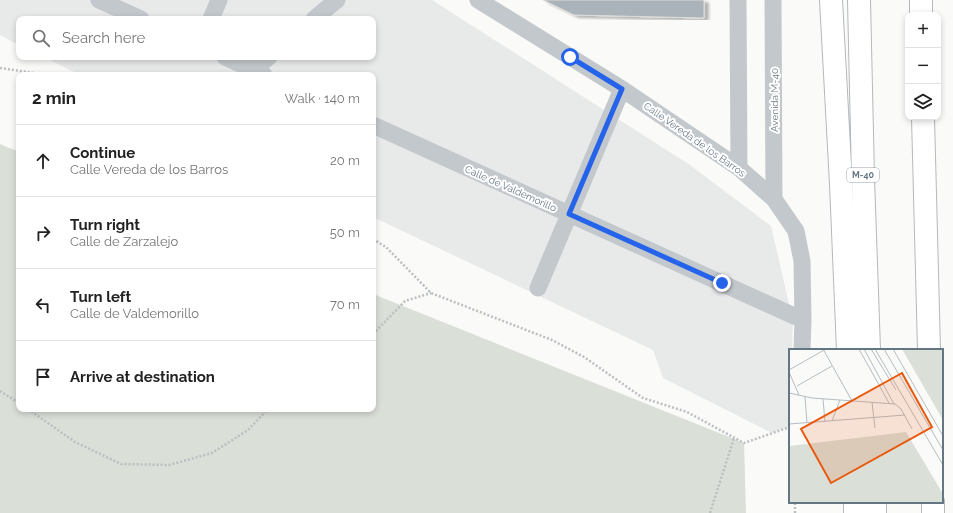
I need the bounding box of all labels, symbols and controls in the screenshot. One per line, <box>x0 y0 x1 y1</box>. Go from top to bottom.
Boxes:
map controls <box>905 12 941 120</box>
button: + <box>905 12 941 48</box>
search box <box>16 16 376 60</box>
icon: search <box>30 27 52 49</box>
text: Search here <box>62 29 145 47</box>
route start <box>561 48 579 66</box>
button: − <box>905 48 941 84</box>
street label: Avenida M-40 <box>769 68 780 132</box>
button: layers <box>905 84 941 120</box>
text: 2 min <box>32 88 76 108</box>
text: Walk · 140 m <box>285 91 360 106</box>
street label: Calle Vereda de los Barros <box>642 100 748 179</box>
text: Continue <box>70 144 135 162</box>
icon: ahead <box>32 150 54 172</box>
text: 20 m <box>330 153 360 168</box>
text: Calle Vereda de los Barros <box>70 162 228 177</box>
street label: Calle de Valdemorillo <box>463 163 558 214</box>
road number: M-40 <box>847 168 879 182</box>
text: Turn right <box>70 216 140 234</box>
icon: right <box>32 222 54 244</box>
text: 50 m <box>330 225 360 240</box>
text: Calle de Zarzalejo <box>70 234 178 249</box>
route end <box>713 274 731 292</box>
text: Turn left <box>70 288 131 306</box>
icon: left <box>32 294 54 316</box>
text: 70 m <box>330 297 360 312</box>
text: Calle de Valdemorillo <box>70 306 199 321</box>
inset map <box>789 349 943 503</box>
icon: arrive <box>32 366 54 388</box>
text: Arrive at destination <box>70 368 215 386</box>

